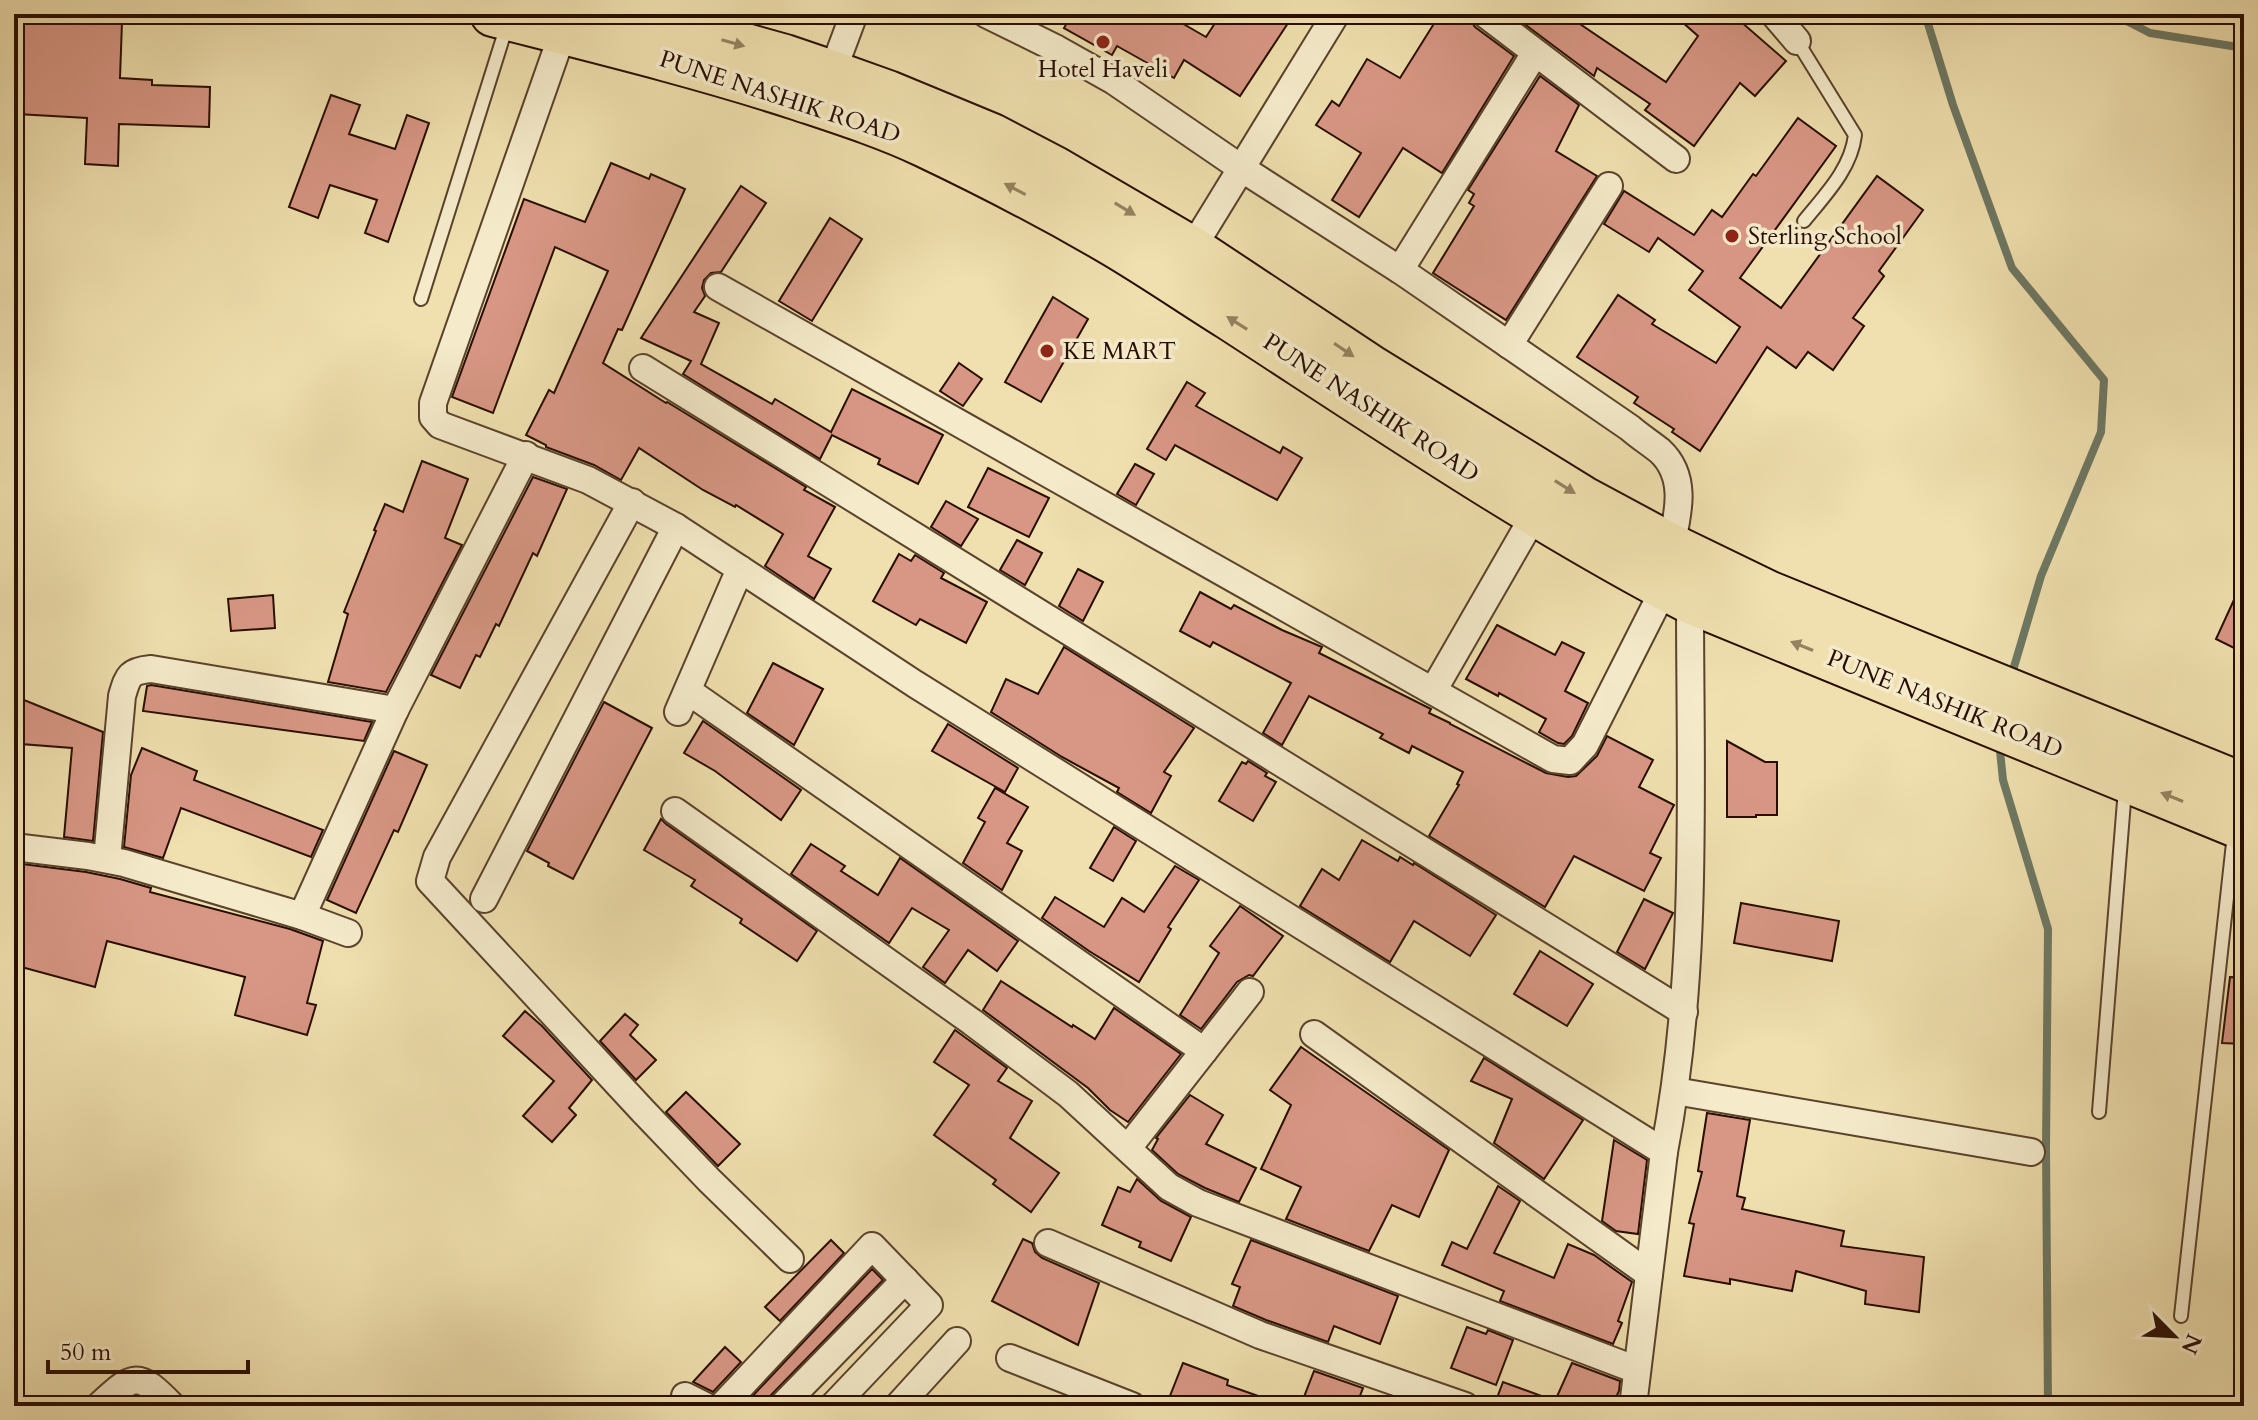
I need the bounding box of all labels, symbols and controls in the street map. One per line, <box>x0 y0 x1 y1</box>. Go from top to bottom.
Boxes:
marker: Hotel Haveli <box>1094 33 1112 51</box>
one-way arrow <box>720 37 745 49</box>
street label: PUNE NASHIK ROAD <box>655 42 905 152</box>
place label: Hotel Haveli <box>1038 53 1168 86</box>
one-way arrow <box>1003 183 1026 196</box>
one-way arrow <box>1114 202 1136 216</box>
place label: Sterling School <box>1748 220 1902 253</box>
marker: Sterling School <box>1723 227 1741 245</box>
one-way arrow <box>1227 315 1248 330</box>
street label: PUNE NASHIK ROAD <box>1257 326 1485 490</box>
place label: KE MART <box>1063 335 1176 368</box>
marker: KE MART <box>1038 342 1056 360</box>
one-way arrow <box>1333 342 1355 357</box>
one-way arrow <box>1554 480 1576 494</box>
one-way arrow <box>1790 639 1814 652</box>
street label: PUNE NASHIK ROAD <box>1822 642 2068 766</box>
one-way arrow <box>2160 790 2184 803</box>
north arrow <box>2134 1296 2214 1376</box>
scale bar <box>48 1324 248 1374</box>
text: N <box>2174 1329 2209 1359</box>
text: 50 m <box>60 1336 112 1369</box>

